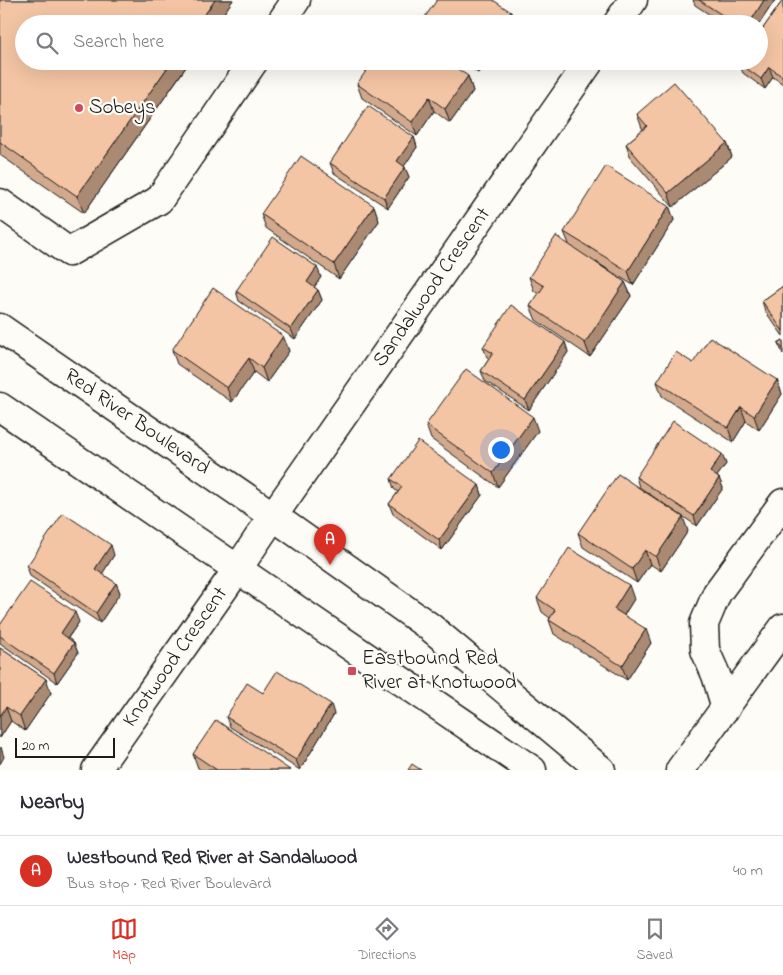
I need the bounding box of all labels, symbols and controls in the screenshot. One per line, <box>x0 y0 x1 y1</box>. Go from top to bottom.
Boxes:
search box <box>15 15 768 70</box>
icon: search <box>33 29 61 57</box>
text: Search here <box>73 29 164 56</box>
place label: Sobeys <box>89 93 156 125</box>
marker: Sobeys <box>73 102 85 114</box>
street label: Sandalwood Crescent <box>366 202 498 374</box>
street label: Red River Boulevard <box>58 361 216 483</box>
your location <box>488 437 514 463</box>
pin: A <box>314 524 346 565</box>
street label: Knotwood Crescent <box>116 581 235 733</box>
place label: Eastbound Red River at Knotwood <box>362 644 517 698</box>
marker: Eastbound Red River at Knotwood <box>346 665 358 677</box>
scale bar <box>15 735 115 758</box>
text: 20 m <box>22 736 49 757</box>
text: Nearby <box>20 788 84 818</box>
text: Westbound Red River at Sandalwood <box>67 845 357 872</box>
text: A <box>31 859 41 883</box>
text: 40 m <box>733 859 763 883</box>
text: Bus stop · Red River Boulevard <box>67 872 271 896</box>
tab: Map <box>110 915 138 966</box>
tab: Directions <box>358 915 416 966</box>
tab: Saved <box>636 915 673 966</box>

